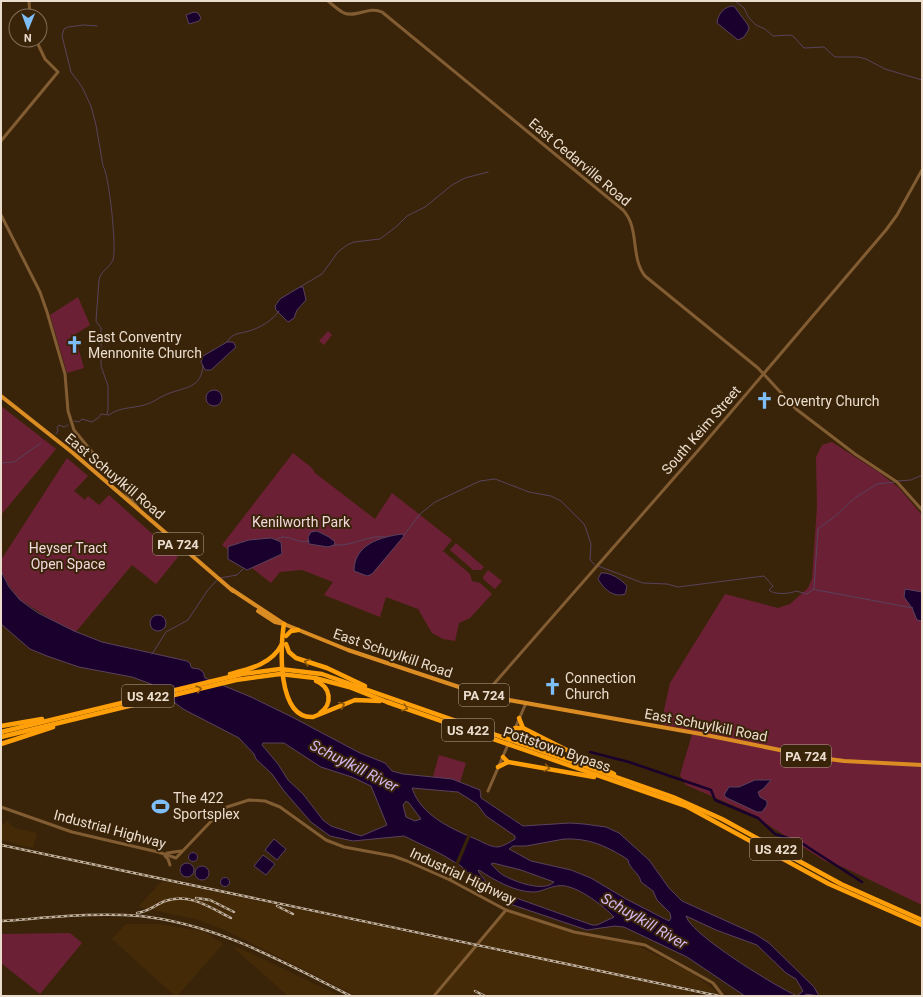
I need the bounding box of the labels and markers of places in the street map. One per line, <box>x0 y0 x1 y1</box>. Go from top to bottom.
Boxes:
place label: East Conventry Mennonite Church <box>88 329 202 361</box>
church icon: East Conventry Mennonite Church <box>65 335 85 355</box>
church icon: Coventry Church <box>754 391 774 411</box>
place label: Coventry Church <box>777 393 880 409</box>
place label: Connection Church <box>565 670 636 702</box>
church icon: Connection Church <box>542 676 562 696</box>
place label: The 422 Sportsplex <box>173 790 240 822</box>
sports icon: The 422 Sportsplex <box>150 796 170 816</box>

